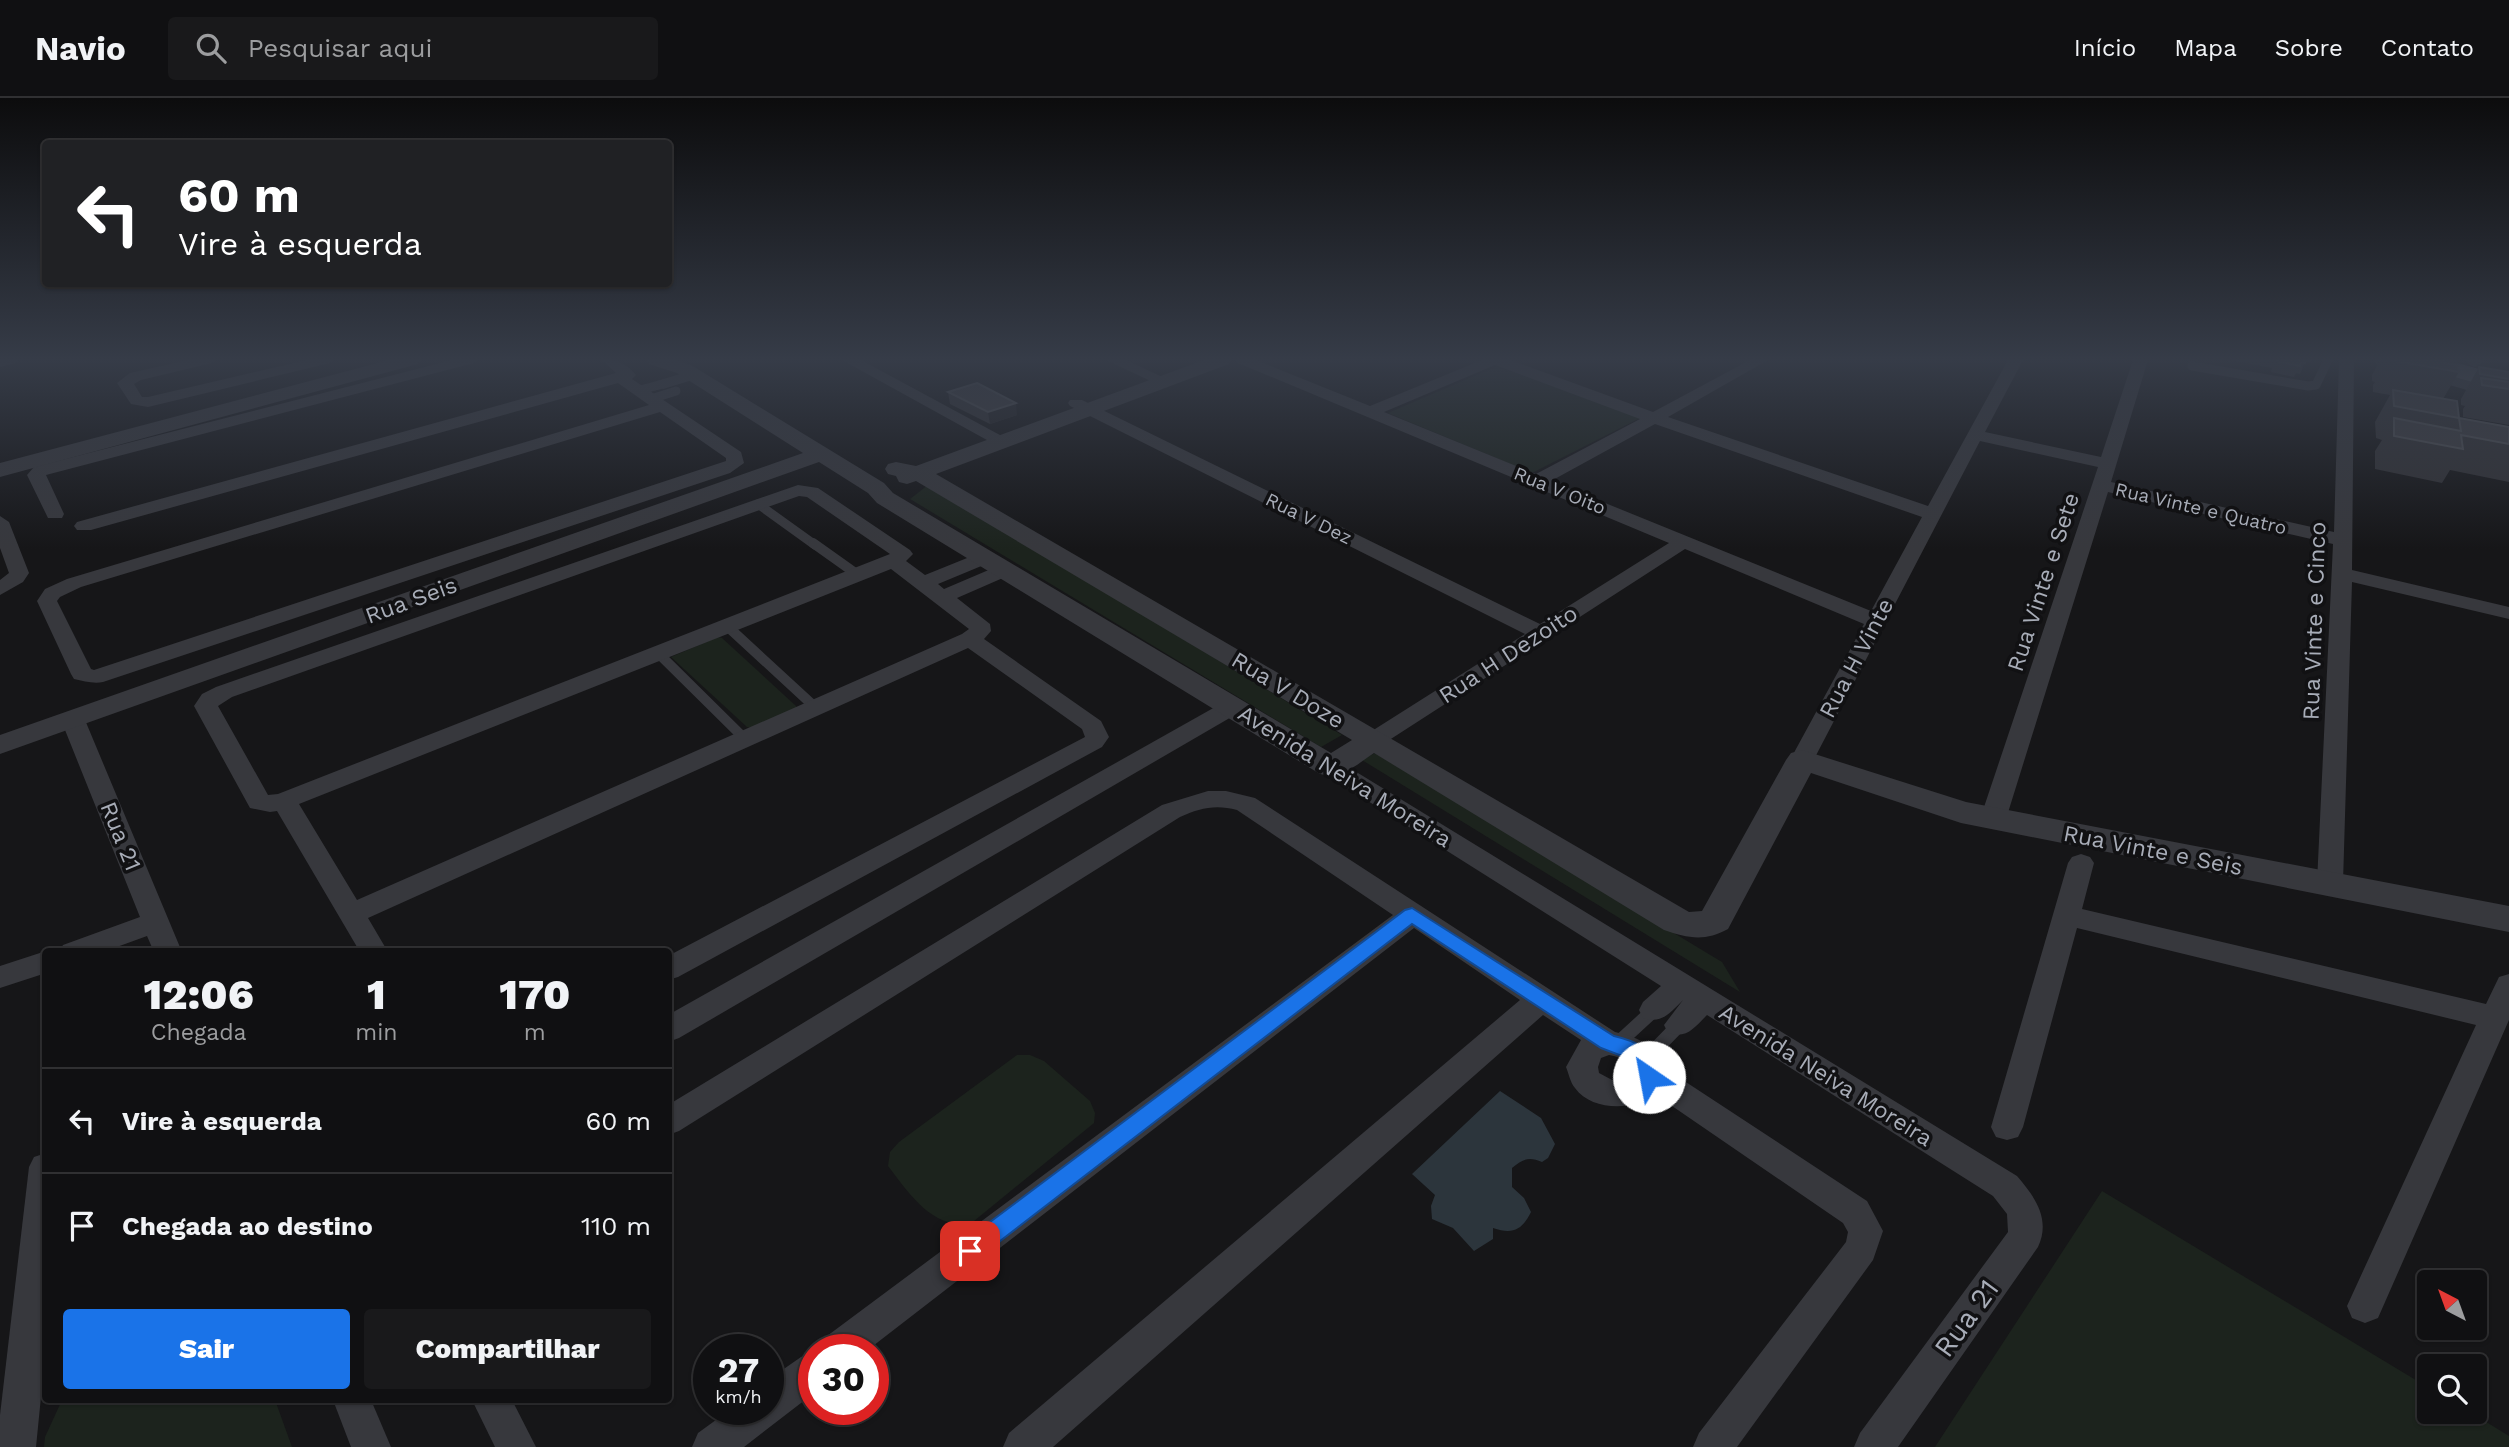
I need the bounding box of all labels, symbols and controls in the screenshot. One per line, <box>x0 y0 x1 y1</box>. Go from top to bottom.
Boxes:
search box <box>168 17 658 80</box>
text: Navio <box>35 29 126 68</box>
icon: search <box>192 29 230 67</box>
text: Pesquisar aqui <box>248 33 433 63</box>
text: Início <box>2074 34 2136 62</box>
text: Mapa <box>2174 34 2237 62</box>
text: Sobre <box>2275 34 2343 62</box>
text: Contato <box>2381 34 2474 62</box>
text: 60 m <box>178 166 300 224</box>
icon: left <box>63 168 154 259</box>
text: Vire à esquerda <box>178 225 422 263</box>
street label: Rua V Oito <box>1511 462 1609 519</box>
street label: Rua Vinte e Quatro <box>2113 478 2289 539</box>
street label: Rua V Dez <box>1262 488 1356 549</box>
street label: Rua Vinte e Sete <box>2002 489 2085 675</box>
street label: Rua Vinte e Cinco <box>2298 521 2331 721</box>
street label: Rua Seis <box>362 571 461 630</box>
street label: Rua H Vinte <box>1814 594 1899 723</box>
street label: Rua H Dezoito <box>1434 600 1583 709</box>
street label: Rua V Doze <box>1227 646 1349 735</box>
street label: Avenida Neiva Moreira <box>1233 700 1456 853</box>
street label: Rua 21 <box>95 798 147 875</box>
street label: Rua Vinte e Seis <box>2061 820 2245 881</box>
text: 12:06 <box>144 970 254 1019</box>
text: 1 <box>367 970 386 1019</box>
text: 170 <box>499 970 570 1019</box>
street label: Avenida Neiva Moreira <box>1714 999 1937 1152</box>
text: Chegada <box>151 1019 247 1046</box>
text: min <box>355 1019 398 1046</box>
text: m <box>524 1019 546 1046</box>
position arrow <box>1612 1040 1686 1114</box>
icon: left <box>63 1102 101 1140</box>
text: Vire à esquerda <box>122 1106 322 1136</box>
text: 60 m <box>585 1106 651 1136</box>
icon: arrive <box>63 1207 101 1245</box>
text: Chegada ao destino <box>122 1211 373 1241</box>
text: 110 m <box>581 1211 651 1241</box>
pin <box>940 1221 1000 1281</box>
icon: arrive <box>951 1232 989 1270</box>
north arrow <box>2417 1270 2487 1340</box>
map controls <box>2417 1270 2487 1424</box>
street label: Rua 21 <box>1927 1273 2005 1363</box>
button: Sair <box>63 1309 350 1389</box>
button: Compartilhar <box>364 1309 651 1389</box>
speed limit sign: 30 <box>798 1334 889 1425</box>
text: 27 <box>718 1349 759 1391</box>
button: search <box>2417 1354 2487 1424</box>
text: km/h <box>715 1386 762 1407</box>

